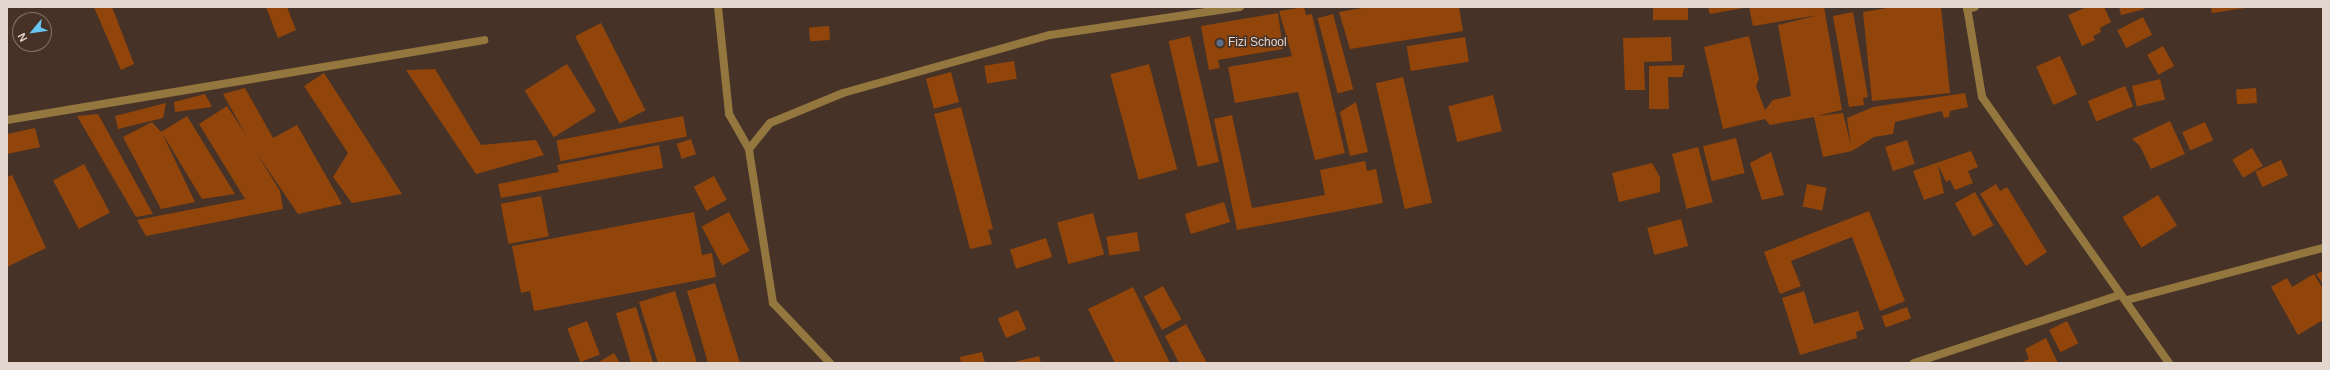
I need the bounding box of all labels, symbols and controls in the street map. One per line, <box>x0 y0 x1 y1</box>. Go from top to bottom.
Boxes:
north arrow <box>12 12 52 52</box>
text: N <box>15 31 30 44</box>
place label: Fizi School <box>1228 36 1287 50</box>
marker: Fizi School <box>1215 38 1225 48</box>

